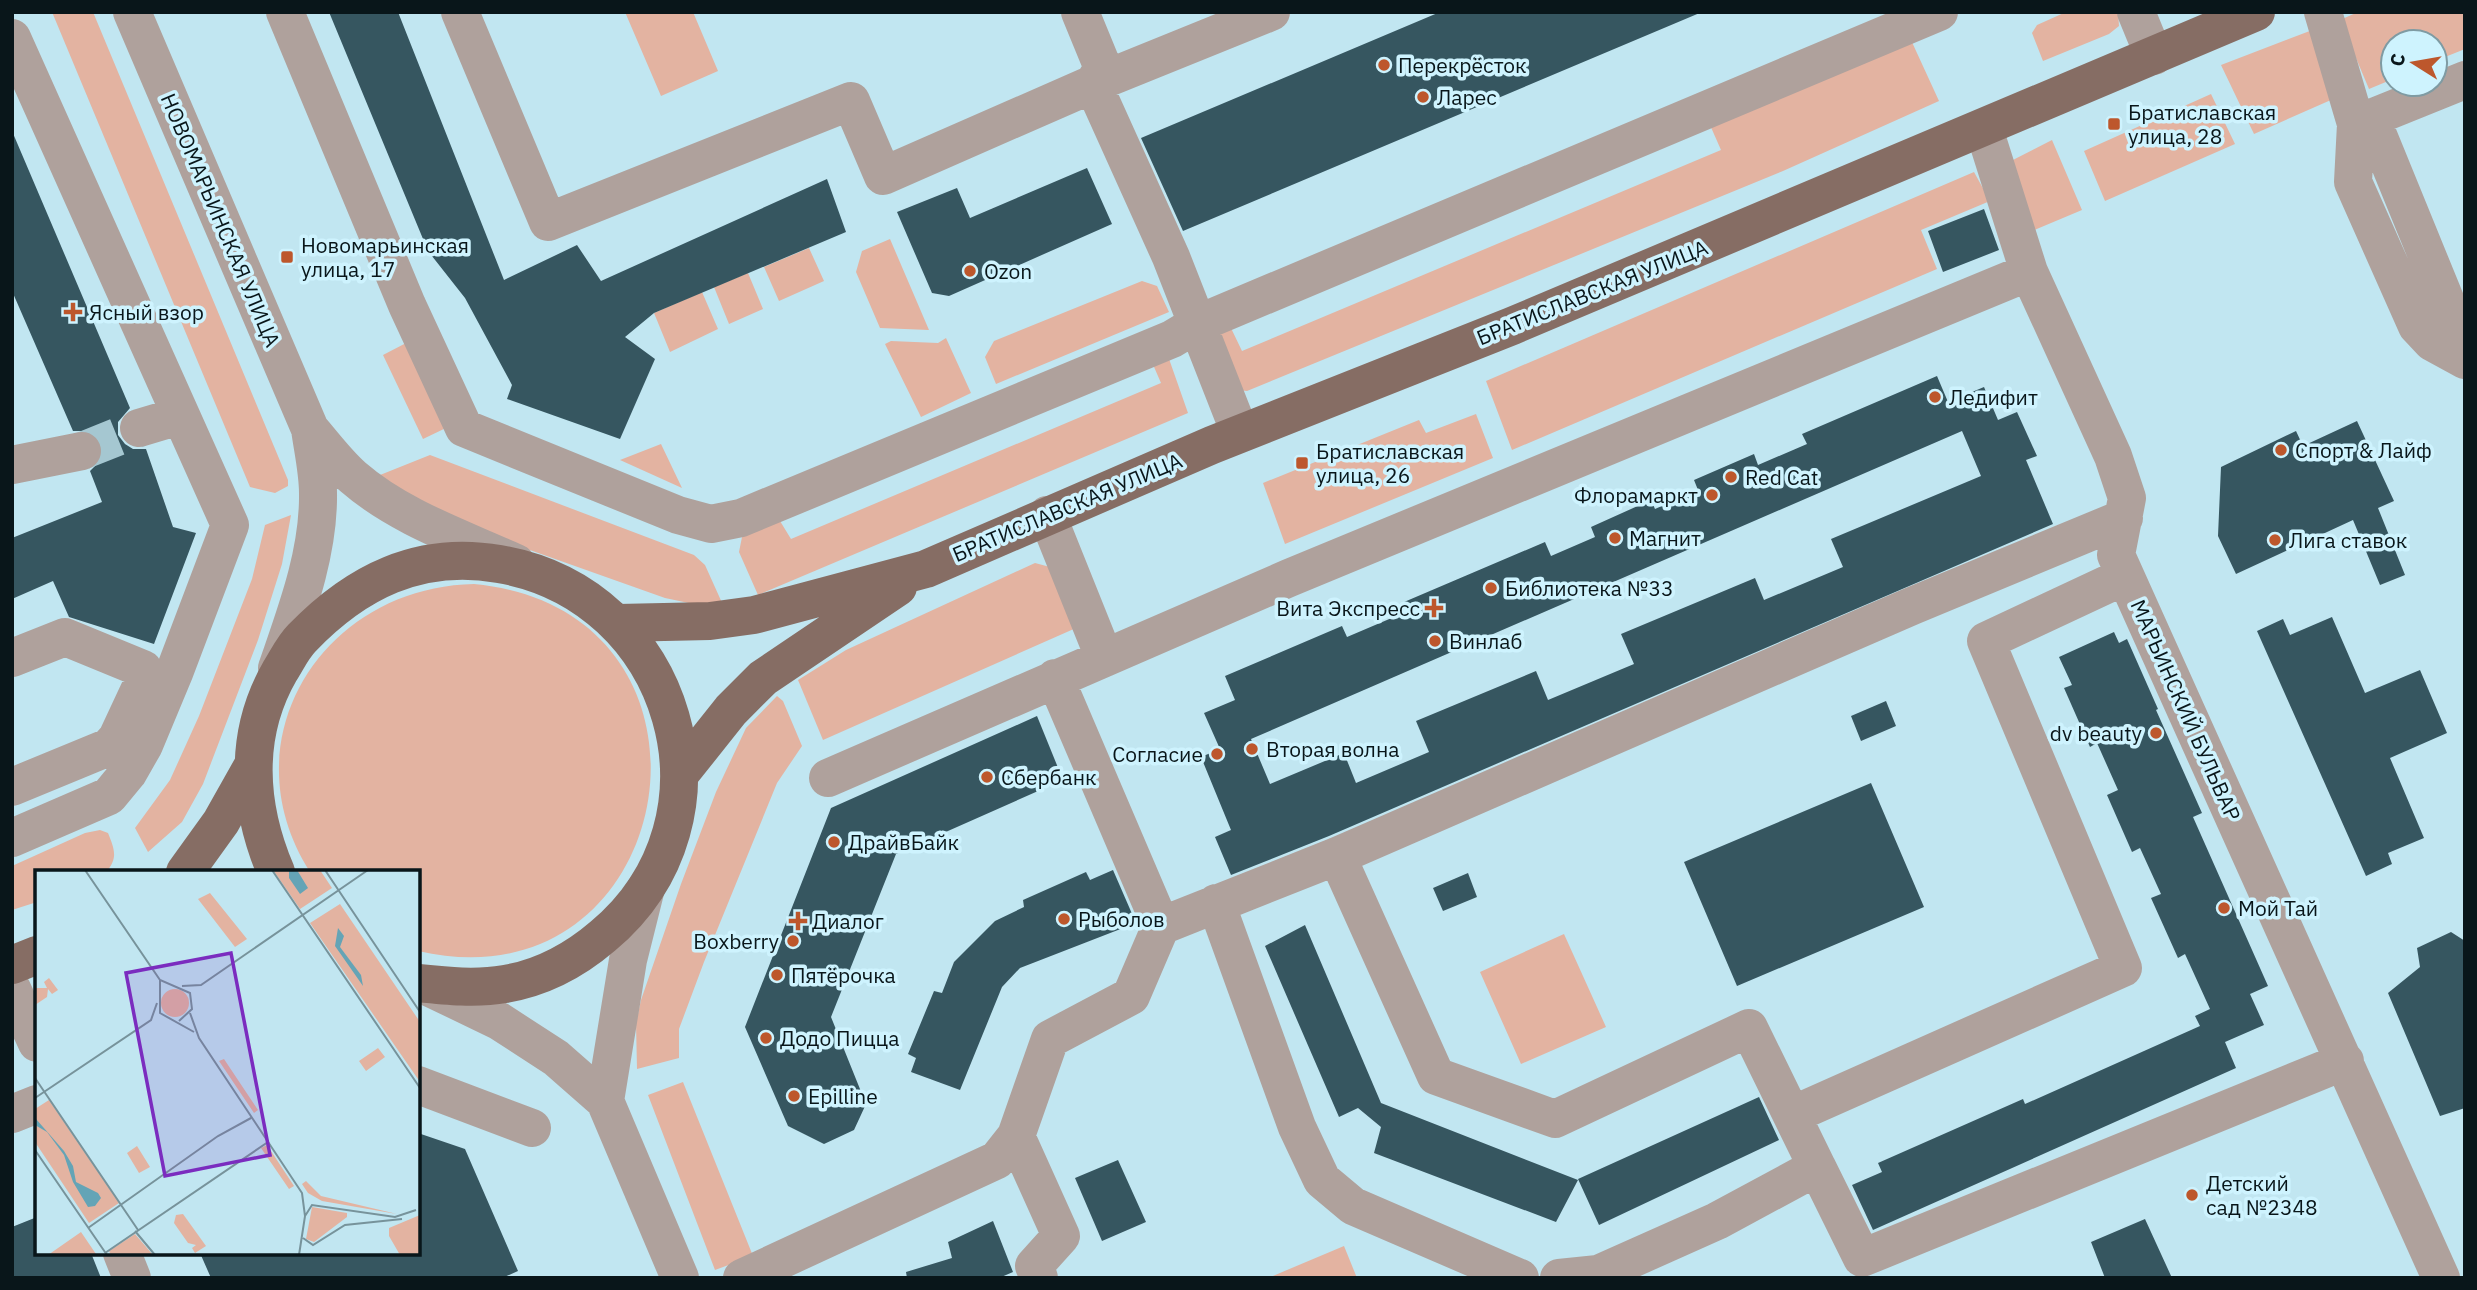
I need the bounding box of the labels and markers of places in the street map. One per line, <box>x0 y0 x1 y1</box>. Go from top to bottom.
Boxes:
place label: Перекрёсток <box>1398 51 1527 79</box>
marker: Перекрёсток <box>1376 57 1392 73</box>
place label: Ларес <box>1437 83 1497 111</box>
marker: Ларес <box>1415 89 1431 105</box>
place label: Братиславская улица, 28 <box>2128 98 2276 150</box>
marker: Братиславская улица, 28 <box>2106 116 2122 132</box>
place label: Новомарьинская улица, 17 <box>301 231 469 283</box>
marker: Новомарьинская улица, 17 <box>279 249 295 265</box>
place label: Ozon <box>984 257 1032 285</box>
marker: Ozon <box>962 263 978 279</box>
place label: Ясный взор <box>89 298 204 326</box>
marker: Ясный взор <box>63 302 83 322</box>
place label: Ледифит <box>1949 383 2038 411</box>
marker: Ледифит <box>1927 389 1943 405</box>
place label: Спорт & Лайф <box>2295 436 2432 464</box>
place label: Братиславская улица, 26 <box>1316 437 1464 489</box>
marker: Спорт & Лайф <box>2273 442 2289 458</box>
marker: Братиславская улица, 26 <box>1294 455 1310 471</box>
place label: Red Cat <box>1745 463 1818 491</box>
marker: Red Cat <box>1723 469 1739 485</box>
place label: Флорамаркт <box>1574 481 1698 509</box>
marker: Флорамаркт <box>1704 487 1720 503</box>
place label: Магнит <box>1629 524 1701 552</box>
place label: Лига ставок <box>2289 526 2407 554</box>
marker: Магнит <box>1607 530 1623 546</box>
marker: Лига ставок <box>2267 532 2283 548</box>
place label: Библиотека №33 <box>1505 574 1674 602</box>
marker: Библиотека №33 <box>1483 580 1499 596</box>
place label: Вита Экспресс <box>1276 594 1420 622</box>
marker: Вита Экспресс <box>1426 600 1442 616</box>
place label: Винлаб <box>1449 627 1522 655</box>
marker: Винлаб <box>1427 633 1443 649</box>
place label: dv beauty <box>2050 719 2143 747</box>
marker: dv beauty <box>2148 725 2164 741</box>
place label: Вторая волна <box>1266 735 1400 763</box>
place label: Согласие <box>1112 740 1203 768</box>
marker: Вторая волна <box>1244 741 1260 757</box>
marker: Согласие <box>1209 746 1225 762</box>
place label: Сбербанк <box>1001 763 1097 791</box>
marker: Сбербанк <box>979 769 995 785</box>
place label: ДрайвБайк <box>848 828 959 856</box>
marker: ДрайвБайк <box>826 834 842 850</box>
place label: Мой Тай <box>2238 894 2318 922</box>
marker: Мой Тай <box>2216 900 2232 916</box>
place label: Рыболов <box>1078 905 1165 933</box>
place label: Диалог <box>812 907 884 935</box>
marker: Рыболов <box>1056 911 1072 927</box>
marker: Диалог <box>790 913 806 929</box>
place label: Boxberry <box>693 927 780 955</box>
marker: Boxberry <box>785 933 801 949</box>
place label: Пятёрочка <box>791 961 896 989</box>
marker: Пятёрочка <box>769 967 785 983</box>
place label: Додо Пицца <box>780 1024 899 1052</box>
marker: Додо Пицца <box>758 1030 774 1046</box>
place label: Epilline <box>808 1082 878 1110</box>
marker: Epilline <box>786 1088 802 1104</box>
place label: Детский сад №2348 <box>2206 1169 2318 1221</box>
marker: Детский сад №2348 <box>2184 1187 2200 1203</box>

